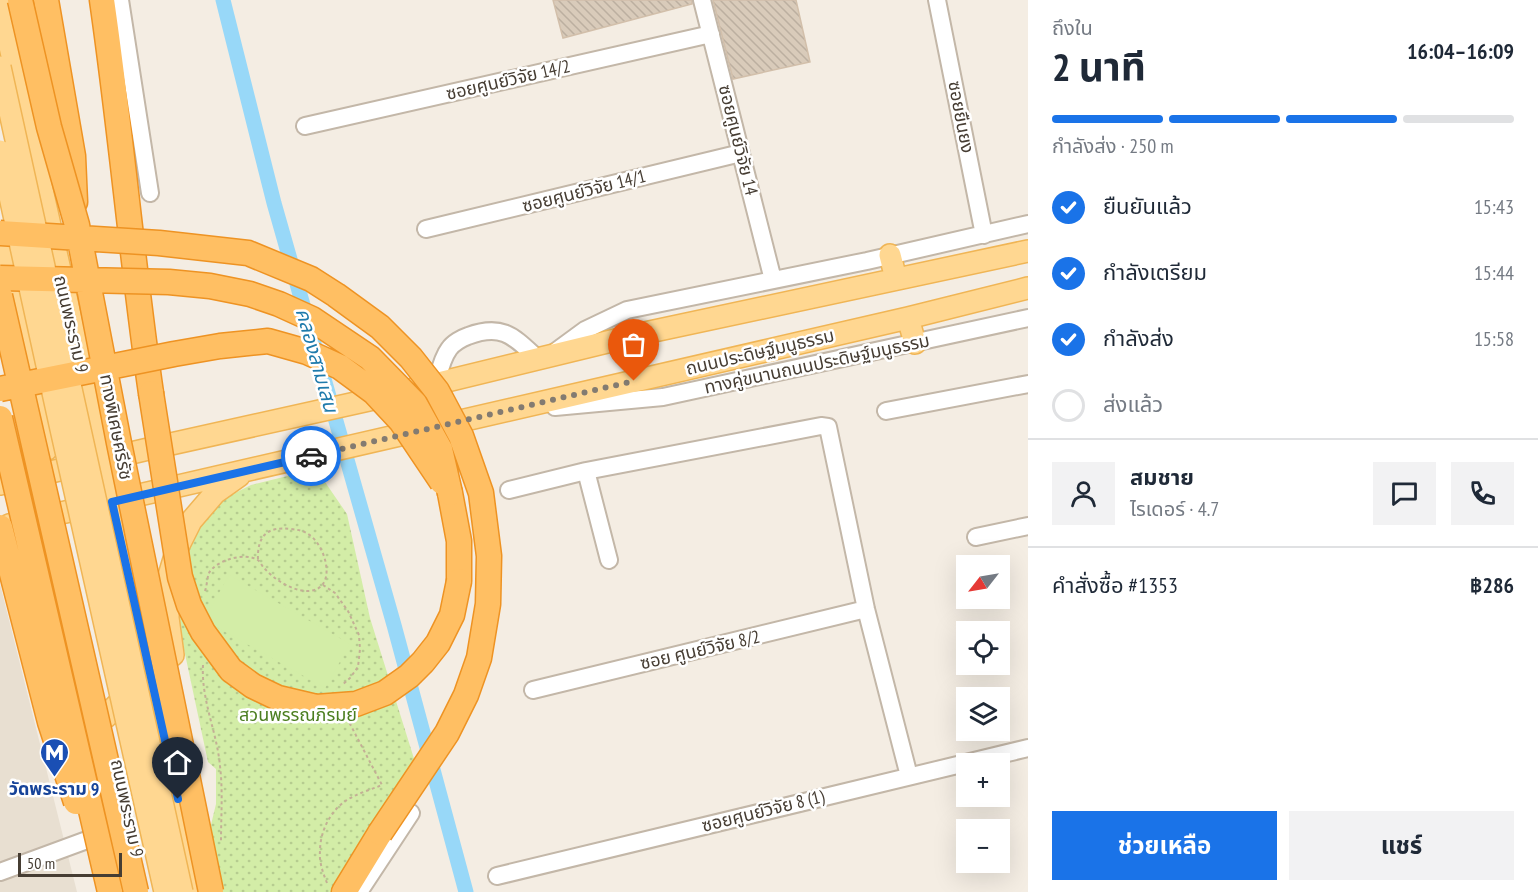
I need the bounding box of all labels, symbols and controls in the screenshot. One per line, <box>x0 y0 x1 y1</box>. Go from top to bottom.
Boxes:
text: ถึงใน <box>1052 15 1093 41</box>
text: 16:04–16:09 <box>1407 37 1514 65</box>
text: 2 นาที <box>1052 41 1146 92</box>
street label: ซอยศูนย์วิจัย 14/2 <box>444 54 572 106</box>
street label: ซอยยืนยง <box>943 79 980 155</box>
street label: ซอยศูนย์วิจัย 14 <box>713 82 763 198</box>
text: กำลังส่ง · 250 m <box>1052 133 1173 159</box>
street label: ซอยศูนย์วิจัย 14/1 <box>520 164 648 218</box>
icon: check <box>1052 191 1085 224</box>
text: ยืนยันแล้ว <box>1103 192 1192 220</box>
text: 15:43 <box>1474 194 1514 220</box>
icon: check <box>1052 257 1085 290</box>
text: กำลังเตรียม <box>1103 258 1207 286</box>
text: 15:44 <box>1474 260 1514 286</box>
street label: ถนนพระราม 9 <box>49 273 94 375</box>
water label: คลองสามเสน <box>290 305 345 417</box>
pin <box>608 319 659 381</box>
street label: ถนนประดิษฐ์มนูธรรม <box>683 323 837 381</box>
icon: check <box>1052 323 1085 356</box>
text: กำลังส่ง <box>1103 324 1174 352</box>
text: 15:58 <box>1474 326 1514 352</box>
icon: bag <box>617 328 650 361</box>
street label: ทางคู่ขนานถนนประดิษฐ์มนูธรรม <box>702 328 932 400</box>
street label: ทางพิเศษศรีรัช <box>95 372 138 482</box>
text: ส่งแล้ว <box>1103 390 1163 418</box>
courier <box>281 426 341 486</box>
icon: car <box>295 440 328 473</box>
button: person <box>1052 462 1115 525</box>
button: chat <box>1373 462 1436 525</box>
button: phone <box>1451 462 1514 525</box>
text: สมชาย <box>1130 463 1194 491</box>
text: ไรเดอร์ · 4.7 <box>1130 496 1219 522</box>
north arrow <box>956 555 1010 609</box>
map controls <box>956 555 1010 873</box>
text: คำสั่งซื้อ #1353 <box>1052 571 1178 599</box>
text: ฿286 <box>1470 571 1514 599</box>
button: locate <box>956 621 1010 675</box>
street label: ซอย ศูนย์วิจัย 8/2 <box>638 625 762 675</box>
button: layers <box>956 687 1010 741</box>
park label: สวนพรรณภิรมย์ <box>239 703 357 726</box>
metro station icon: วัดพระราม 9 <box>38 736 70 778</box>
pin <box>152 737 203 799</box>
icon: home <box>161 746 194 779</box>
button: + <box>956 753 1010 807</box>
street label: ถนนพระราม 9 <box>106 757 149 859</box>
place label: วัดพระราม 9 <box>9 777 99 800</box>
street label: ซอยศูนย์วิจัย 8 (1) <box>699 784 828 838</box>
button: ช่วยเหลือ <box>1052 811 1277 880</box>
button: แชร์ <box>1289 811 1514 880</box>
button: − <box>956 819 1010 873</box>
scale bar <box>18 850 122 878</box>
text: 50 m <box>27 853 55 873</box>

